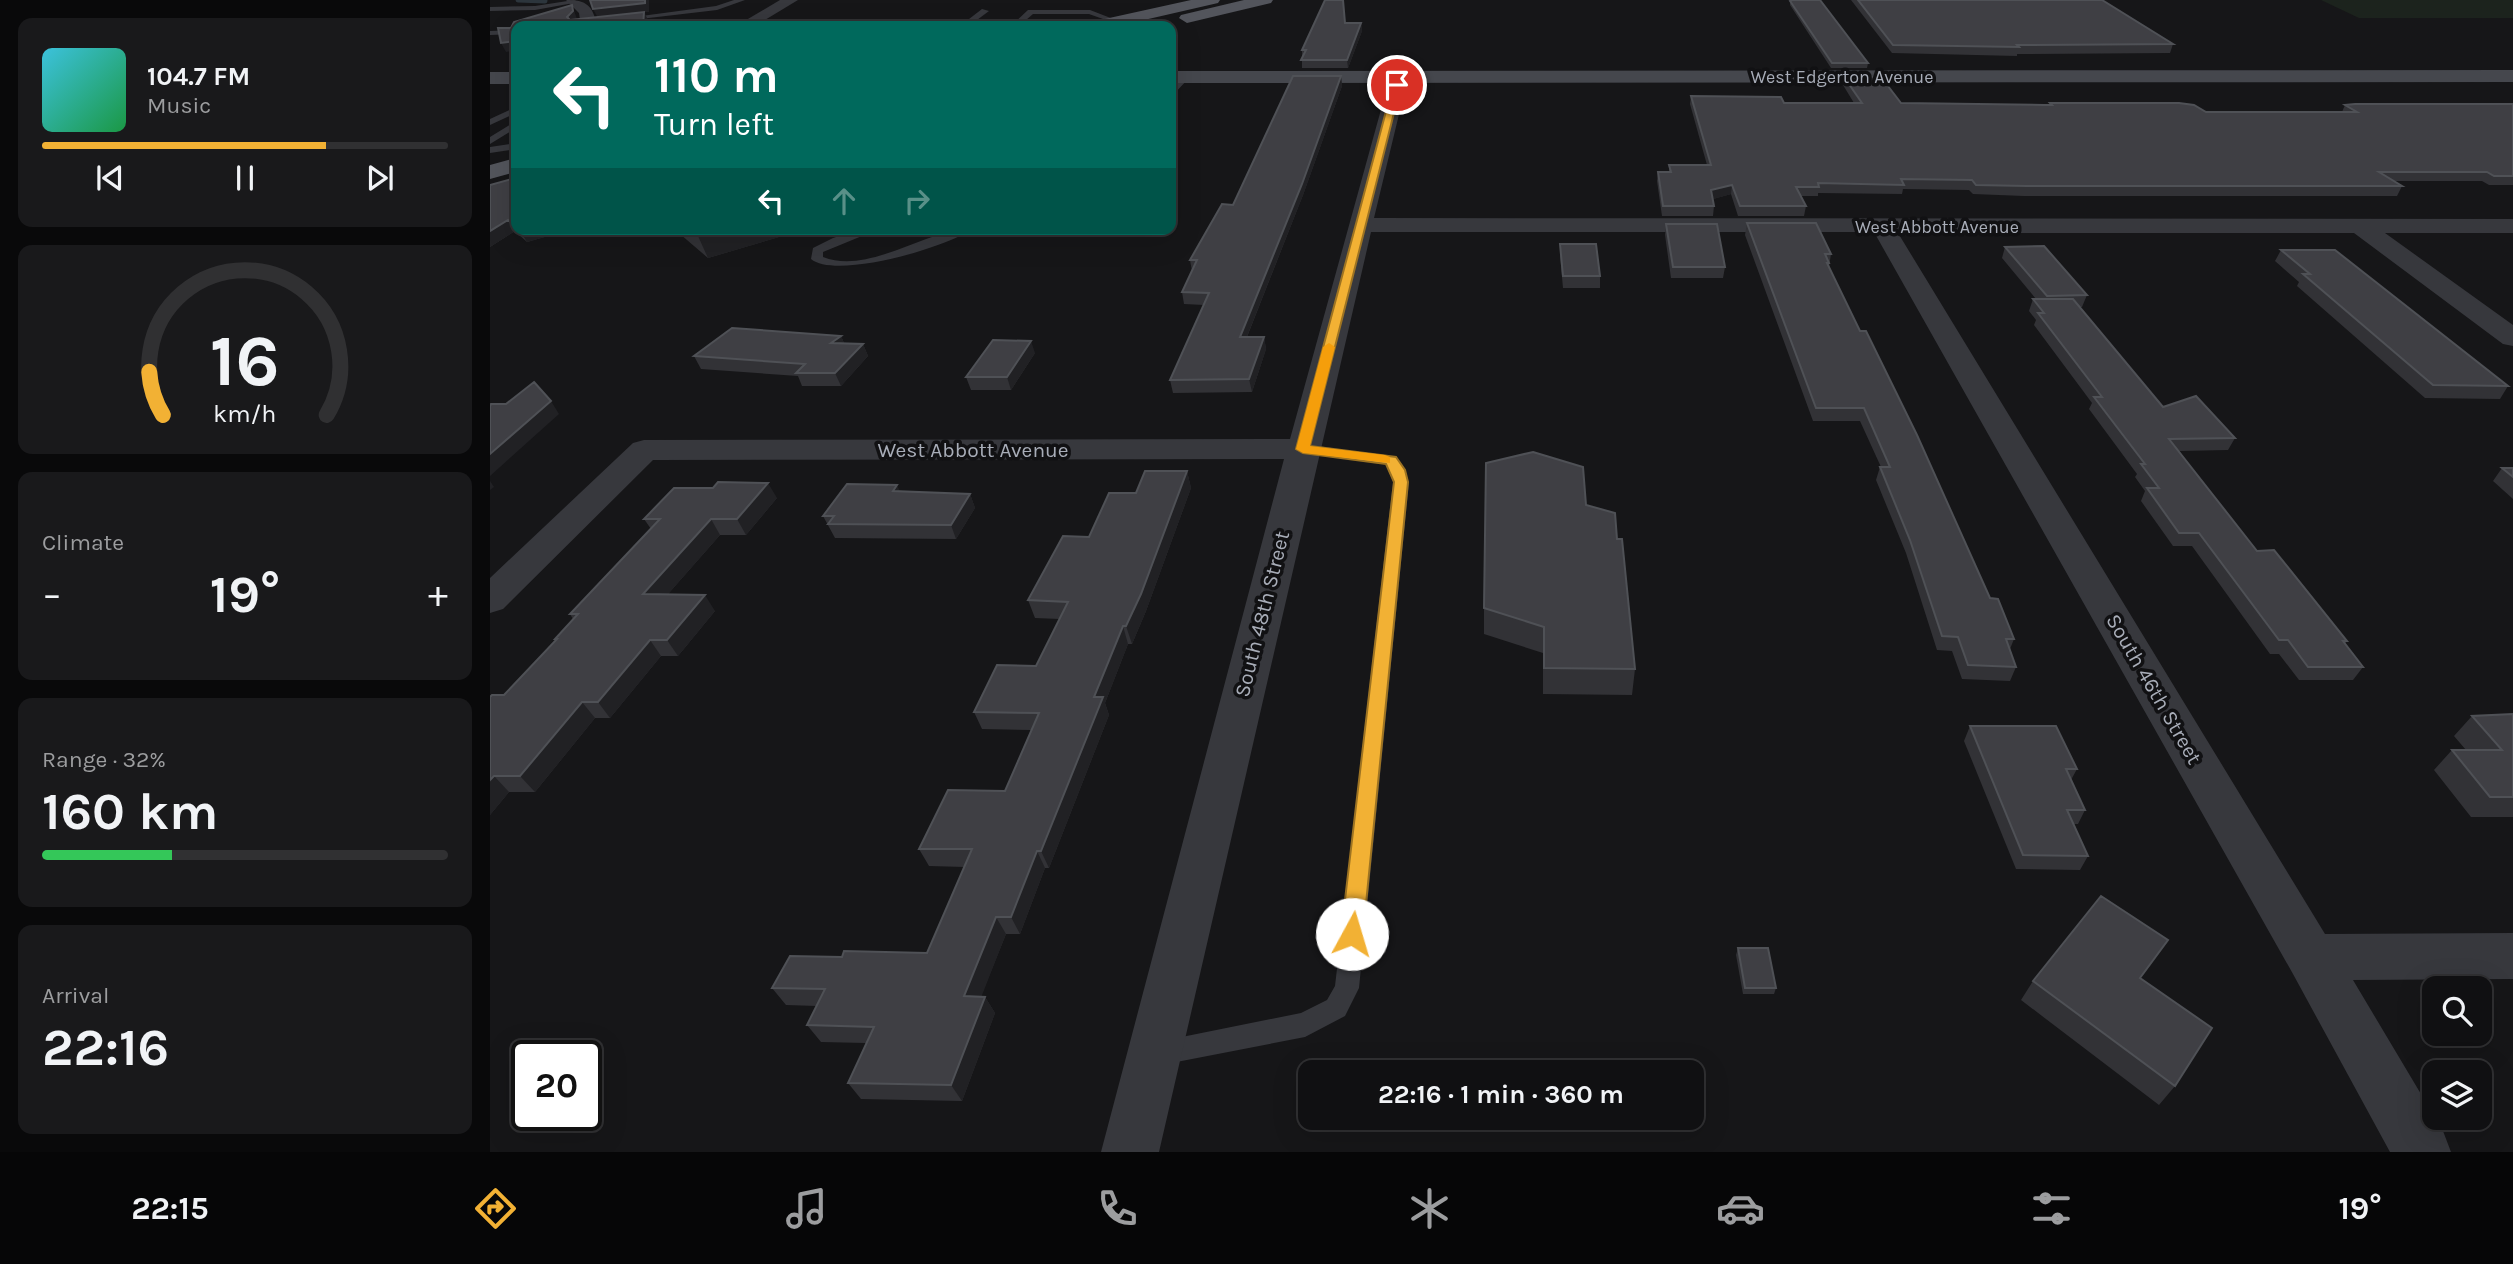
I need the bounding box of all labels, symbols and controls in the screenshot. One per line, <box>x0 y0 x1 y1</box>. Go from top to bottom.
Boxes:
text: 110 m <box>654 47 779 104</box>
icon: left <box>539 49 630 140</box>
pin <box>1367 55 1427 115</box>
text: 104.7 FM <box>147 61 250 92</box>
icon: arrive <box>1378 66 1416 104</box>
street label: West Edgerton Avenue <box>1751 66 1933 88</box>
text: Music <box>147 92 211 119</box>
text: Turn left <box>654 106 774 143</box>
icon: previous <box>91 159 129 197</box>
icon: pause <box>226 159 264 197</box>
icon: next <box>361 159 399 197</box>
icon: left <box>752 182 790 220</box>
icon: ahead <box>825 182 863 220</box>
icon: right <box>898 182 936 220</box>
street label: West Abbott Avenue <box>1855 216 2019 238</box>
text: 16 <box>210 319 280 404</box>
text: km/h <box>213 399 277 428</box>
street label: West Abbott Avenue <box>877 438 1069 462</box>
street label: South 48th Street <box>1230 528 1294 700</box>
text: Climate <box>42 529 124 556</box>
text: 19° <box>210 564 280 625</box>
text: − <box>42 572 62 617</box>
text: + <box>428 572 448 617</box>
street label: South 46th Street <box>2101 610 2207 768</box>
text: Range · 32% <box>42 746 166 773</box>
text: 160 km <box>42 781 218 842</box>
position arrow <box>1315 897 1389 971</box>
map controls <box>2422 976 2492 1130</box>
button: search <box>2422 976 2492 1046</box>
text: Arrival <box>42 982 109 1009</box>
text: 22:16 <box>42 1017 169 1078</box>
speed limit sign: 20 <box>511 1040 602 1131</box>
button: layers <box>2422 1060 2492 1130</box>
text: 22:16 · 1 min · 360 m <box>1378 1079 1624 1110</box>
icon: directions <box>471 1184 520 1233</box>
icon: music <box>782 1184 831 1233</box>
icon: phone <box>1093 1184 1142 1233</box>
icon: climate <box>1405 1184 1454 1233</box>
icon: car <box>1716 1184 1765 1233</box>
icon: filters <box>2027 1184 2076 1233</box>
text: 22:15 <box>131 1190 209 1227</box>
text: 19° <box>2338 1190 2382 1227</box>

